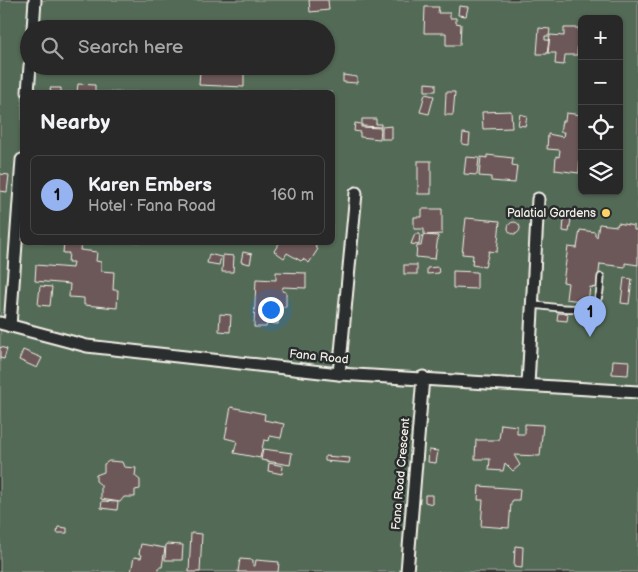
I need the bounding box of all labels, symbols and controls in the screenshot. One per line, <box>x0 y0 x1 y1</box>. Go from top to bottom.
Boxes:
map controls <box>578 15 623 195</box>
button: + <box>578 15 623 60</box>
search box <box>20 20 335 75</box>
icon: search <box>38 34 66 62</box>
text: Search here <box>78 36 183 59</box>
button: − <box>578 60 623 105</box>
button: locate <box>578 105 623 150</box>
text: Nearby <box>40 110 110 135</box>
button: layers <box>578 150 623 195</box>
text: Karen Embers <box>88 174 212 197</box>
text: 1 <box>54 186 60 205</box>
text: 160 m <box>271 186 314 205</box>
text: Hotel · Fana Road <box>88 197 216 216</box>
place label: Palatial Gardens <box>507 206 596 221</box>
marker: Palatial Gardens <box>600 207 612 219</box>
pin: 1 <box>574 296 606 337</box>
your location <box>258 297 284 323</box>
street label: Fana Road <box>289 346 349 368</box>
street label: Fana Road Crescent <box>389 417 413 531</box>

